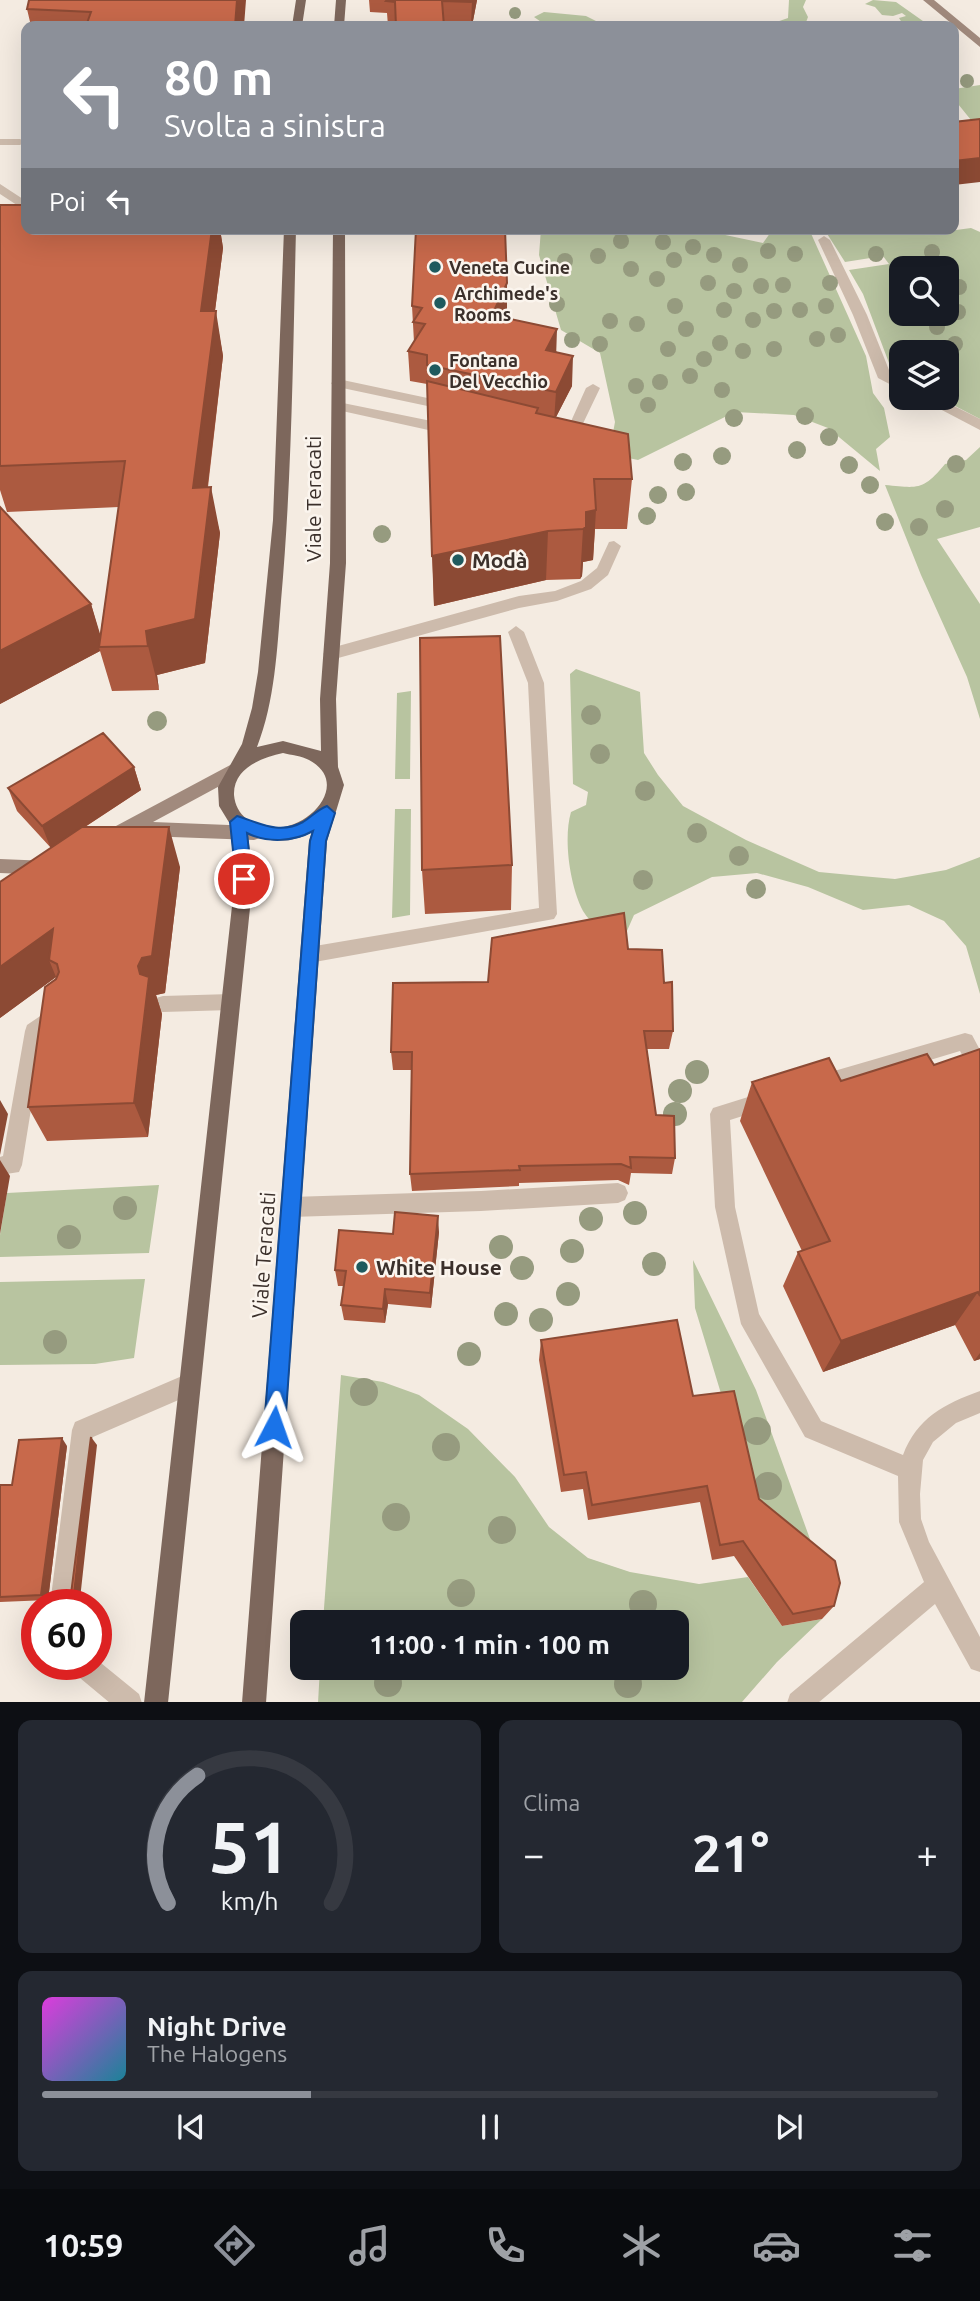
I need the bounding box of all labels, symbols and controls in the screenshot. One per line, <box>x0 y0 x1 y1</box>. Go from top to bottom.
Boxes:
icon: left <box>49 49 140 140</box>
text: 80 m <box>164 49 273 104</box>
text: Svolta a sinistra <box>164 107 386 143</box>
icon: left <box>100 182 138 220</box>
text: Poi <box>49 187 86 216</box>
map controls <box>889 256 959 410</box>
button: search <box>889 256 959 326</box>
place label: Veneta Cucine <box>449 257 570 277</box>
marker: Veneta Cucine <box>427 259 443 275</box>
place label: Archimede's Rooms <box>454 283 558 324</box>
marker: Archimede's Rooms <box>432 295 448 311</box>
button: layers <box>889 340 959 410</box>
place label: Fontana Del Vecchio <box>449 350 548 391</box>
marker: Fontana Del Vecchio <box>427 362 443 378</box>
street label: Viale Teracati <box>301 436 325 562</box>
place label: Modà <box>472 548 527 572</box>
marker: Modà <box>450 552 466 568</box>
pin <box>214 849 274 909</box>
icon: arrive <box>225 860 263 898</box>
street label: Viale Teracati <box>247 1191 279 1319</box>
place label: White House <box>376 1255 502 1279</box>
marker: White House <box>354 1259 370 1275</box>
position arrow <box>237 1390 311 1464</box>
speed limit sign: 60 <box>21 1589 112 1680</box>
text: 11:00 · 1 min · 100 m <box>369 1630 610 1659</box>
text: Clima <box>523 1790 580 1815</box>
text: 51 <box>208 1805 291 1887</box>
text: 21° <box>692 1824 769 1882</box>
text: − <box>523 1833 544 1875</box>
text: + <box>917 1833 938 1875</box>
text: km/h <box>221 1886 278 1914</box>
text: Night Drive <box>147 2012 287 2041</box>
text: The Halogens <box>147 2041 287 2066</box>
icon: previous <box>172 2108 210 2146</box>
icon: pause <box>471 2108 509 2146</box>
icon: next <box>770 2108 808 2146</box>
icon: directions <box>210 2221 259 2270</box>
icon: music <box>345 2221 394 2270</box>
icon: phone <box>481 2221 530 2270</box>
icon: climate <box>617 2221 666 2270</box>
icon: car <box>752 2221 801 2270</box>
icon: filters <box>888 2221 937 2270</box>
text: 10:59 <box>43 2227 123 2263</box>

